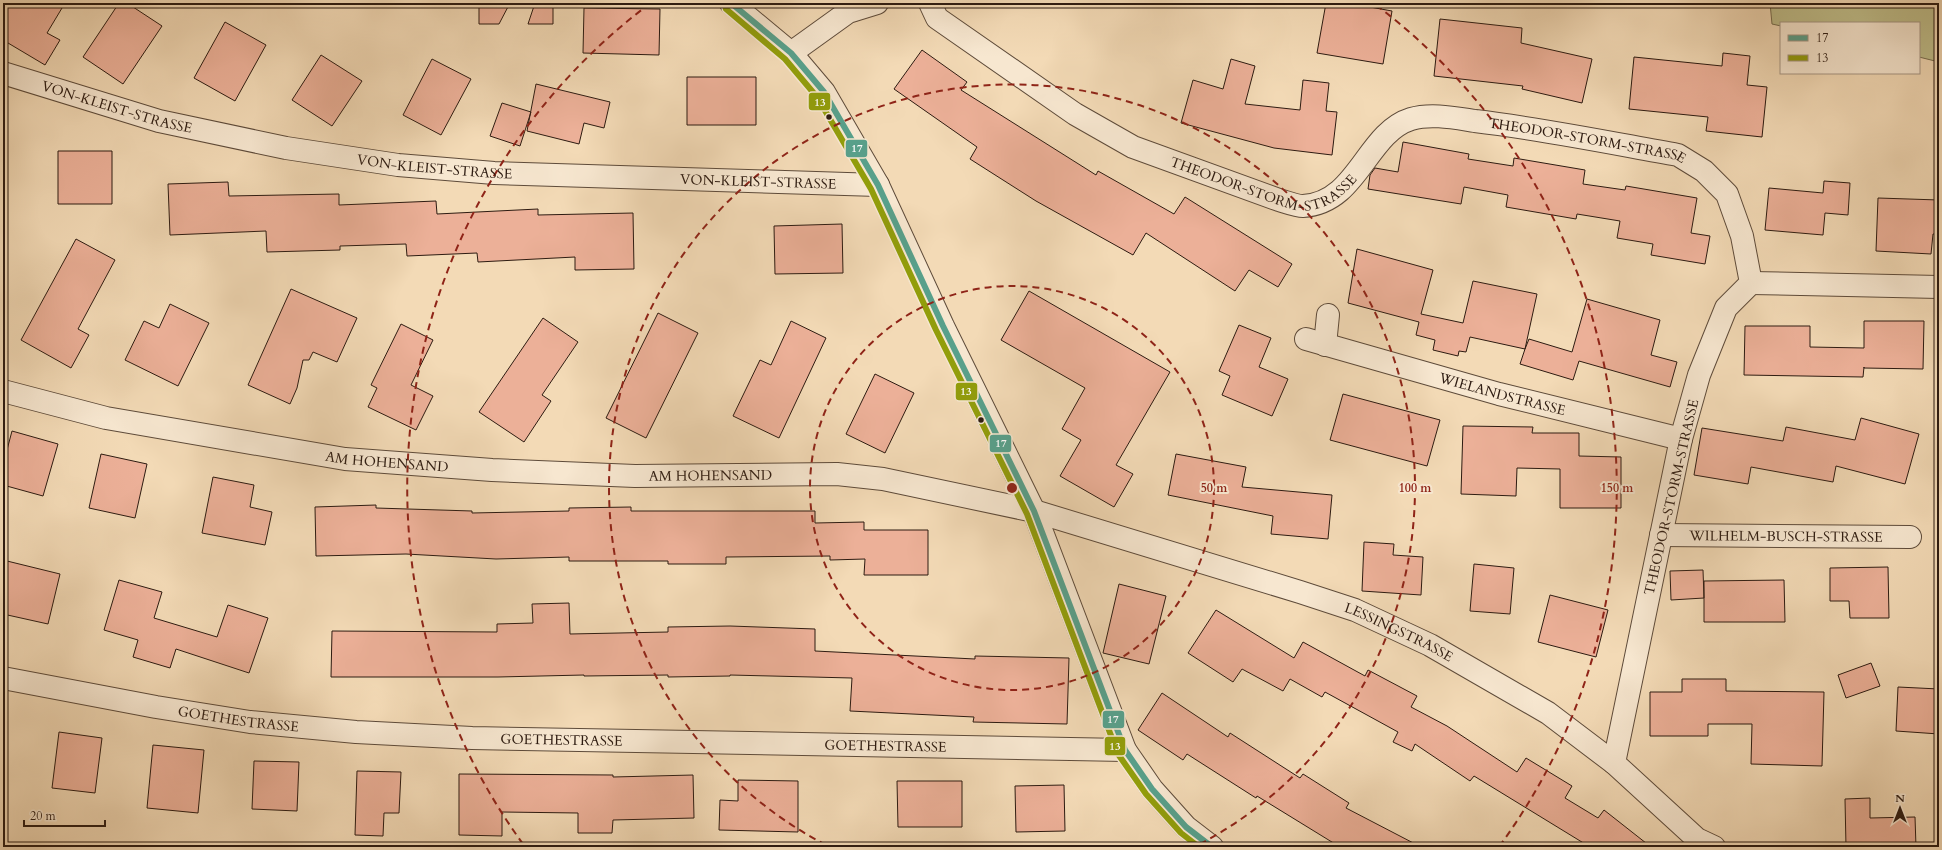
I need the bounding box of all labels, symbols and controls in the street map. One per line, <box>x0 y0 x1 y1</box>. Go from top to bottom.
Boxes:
legend <box>1780 22 1920 74</box>
text: 17 <box>1816 30 1828 46</box>
text: 13 <box>1816 50 1828 66</box>
street label: VON-KLEIST-STRASSE <box>39 76 194 138</box>
line badge: 13 <box>808 92 831 111</box>
text: 13 <box>814 95 826 110</box>
unlabelled marker <box>824 112 834 122</box>
street label: THEODOR-STORM-STRASSE <box>1487 114 1690 168</box>
line badge: 17 <box>845 139 868 158</box>
text: 17 <box>851 141 863 156</box>
street label: VON-KLEIST-STRASSE <box>356 150 513 184</box>
street label: THEODOR-STORM-STRASSE <box>1161 150 1361 178</box>
text: THEODOR-STORM-STRASSE <box>1168 152 1361 216</box>
street label: VON-KLEIST-STRASSE <box>680 170 837 194</box>
street label: WIELANDSTRASSE <box>1436 368 1568 420</box>
line badge: 13 <box>955 382 978 401</box>
text: 13 <box>960 384 972 399</box>
street label: THEODOR-STORM-STRASSE <box>1640 397 1703 597</box>
unlabelled marker <box>976 415 986 425</box>
line badge: 17 <box>989 434 1012 453</box>
text: 17 <box>995 436 1007 451</box>
street label: AM HOHENSAND <box>324 447 449 477</box>
street label: AM HOHENSAND <box>649 466 772 486</box>
text: 50 m <box>1201 480 1228 496</box>
text: 100 m <box>1399 480 1432 496</box>
text: 150 m <box>1601 480 1634 496</box>
centre of rings <box>1005 481 1019 495</box>
street label: WILHELM-BUSCH-STRASSE <box>1688 526 1883 547</box>
street label: LESSINGSTRASSE <box>1342 598 1457 667</box>
street label: GOETHESTRASSE <box>176 702 300 737</box>
line badge: 17 <box>1102 710 1125 729</box>
text: 17 <box>1107 712 1119 727</box>
street label: GOETHESTRASSE <box>500 730 623 751</box>
street label: GOETHESTRASSE <box>824 735 947 757</box>
line badge: 13 <box>1104 736 1126 756</box>
text: 13 <box>1109 739 1121 754</box>
north arrow <box>1880 788 1920 828</box>
text: N <box>1895 791 1905 806</box>
scale bar <box>24 802 105 828</box>
text: 20 m <box>30 808 57 824</box>

